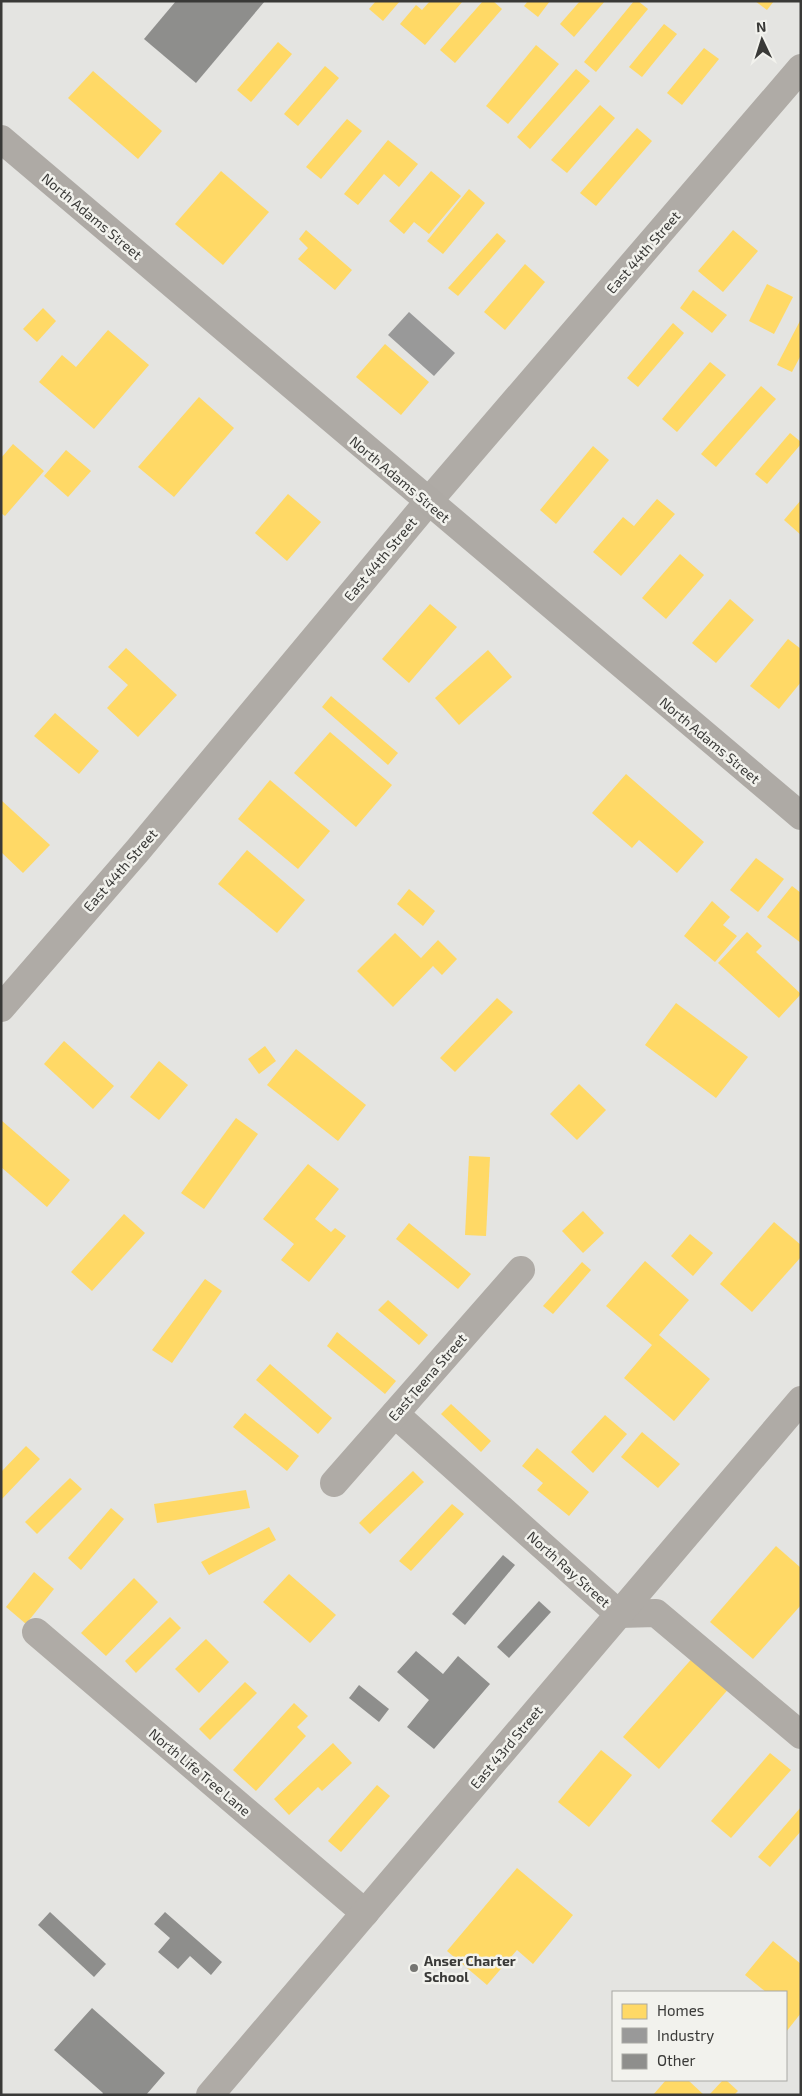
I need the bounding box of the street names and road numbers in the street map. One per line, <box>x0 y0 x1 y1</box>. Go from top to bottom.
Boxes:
street label: North Adams Street <box>38 169 146 263</box>
street label: East 44th Street <box>603 207 683 297</box>
street label: North Adams Street <box>346 432 454 526</box>
street label: East 44th Street <box>340 514 420 604</box>
street label: North Adams Street <box>656 693 764 787</box>
street label: East 44th Street <box>80 825 160 915</box>
street label: East Teena Street <box>384 1330 470 1424</box>
street label: North Ray Street <box>524 1527 614 1611</box>
street label: East 43rd Street <box>466 1702 546 1792</box>
street label: North Life Tree Lane <box>146 1725 254 1819</box>

